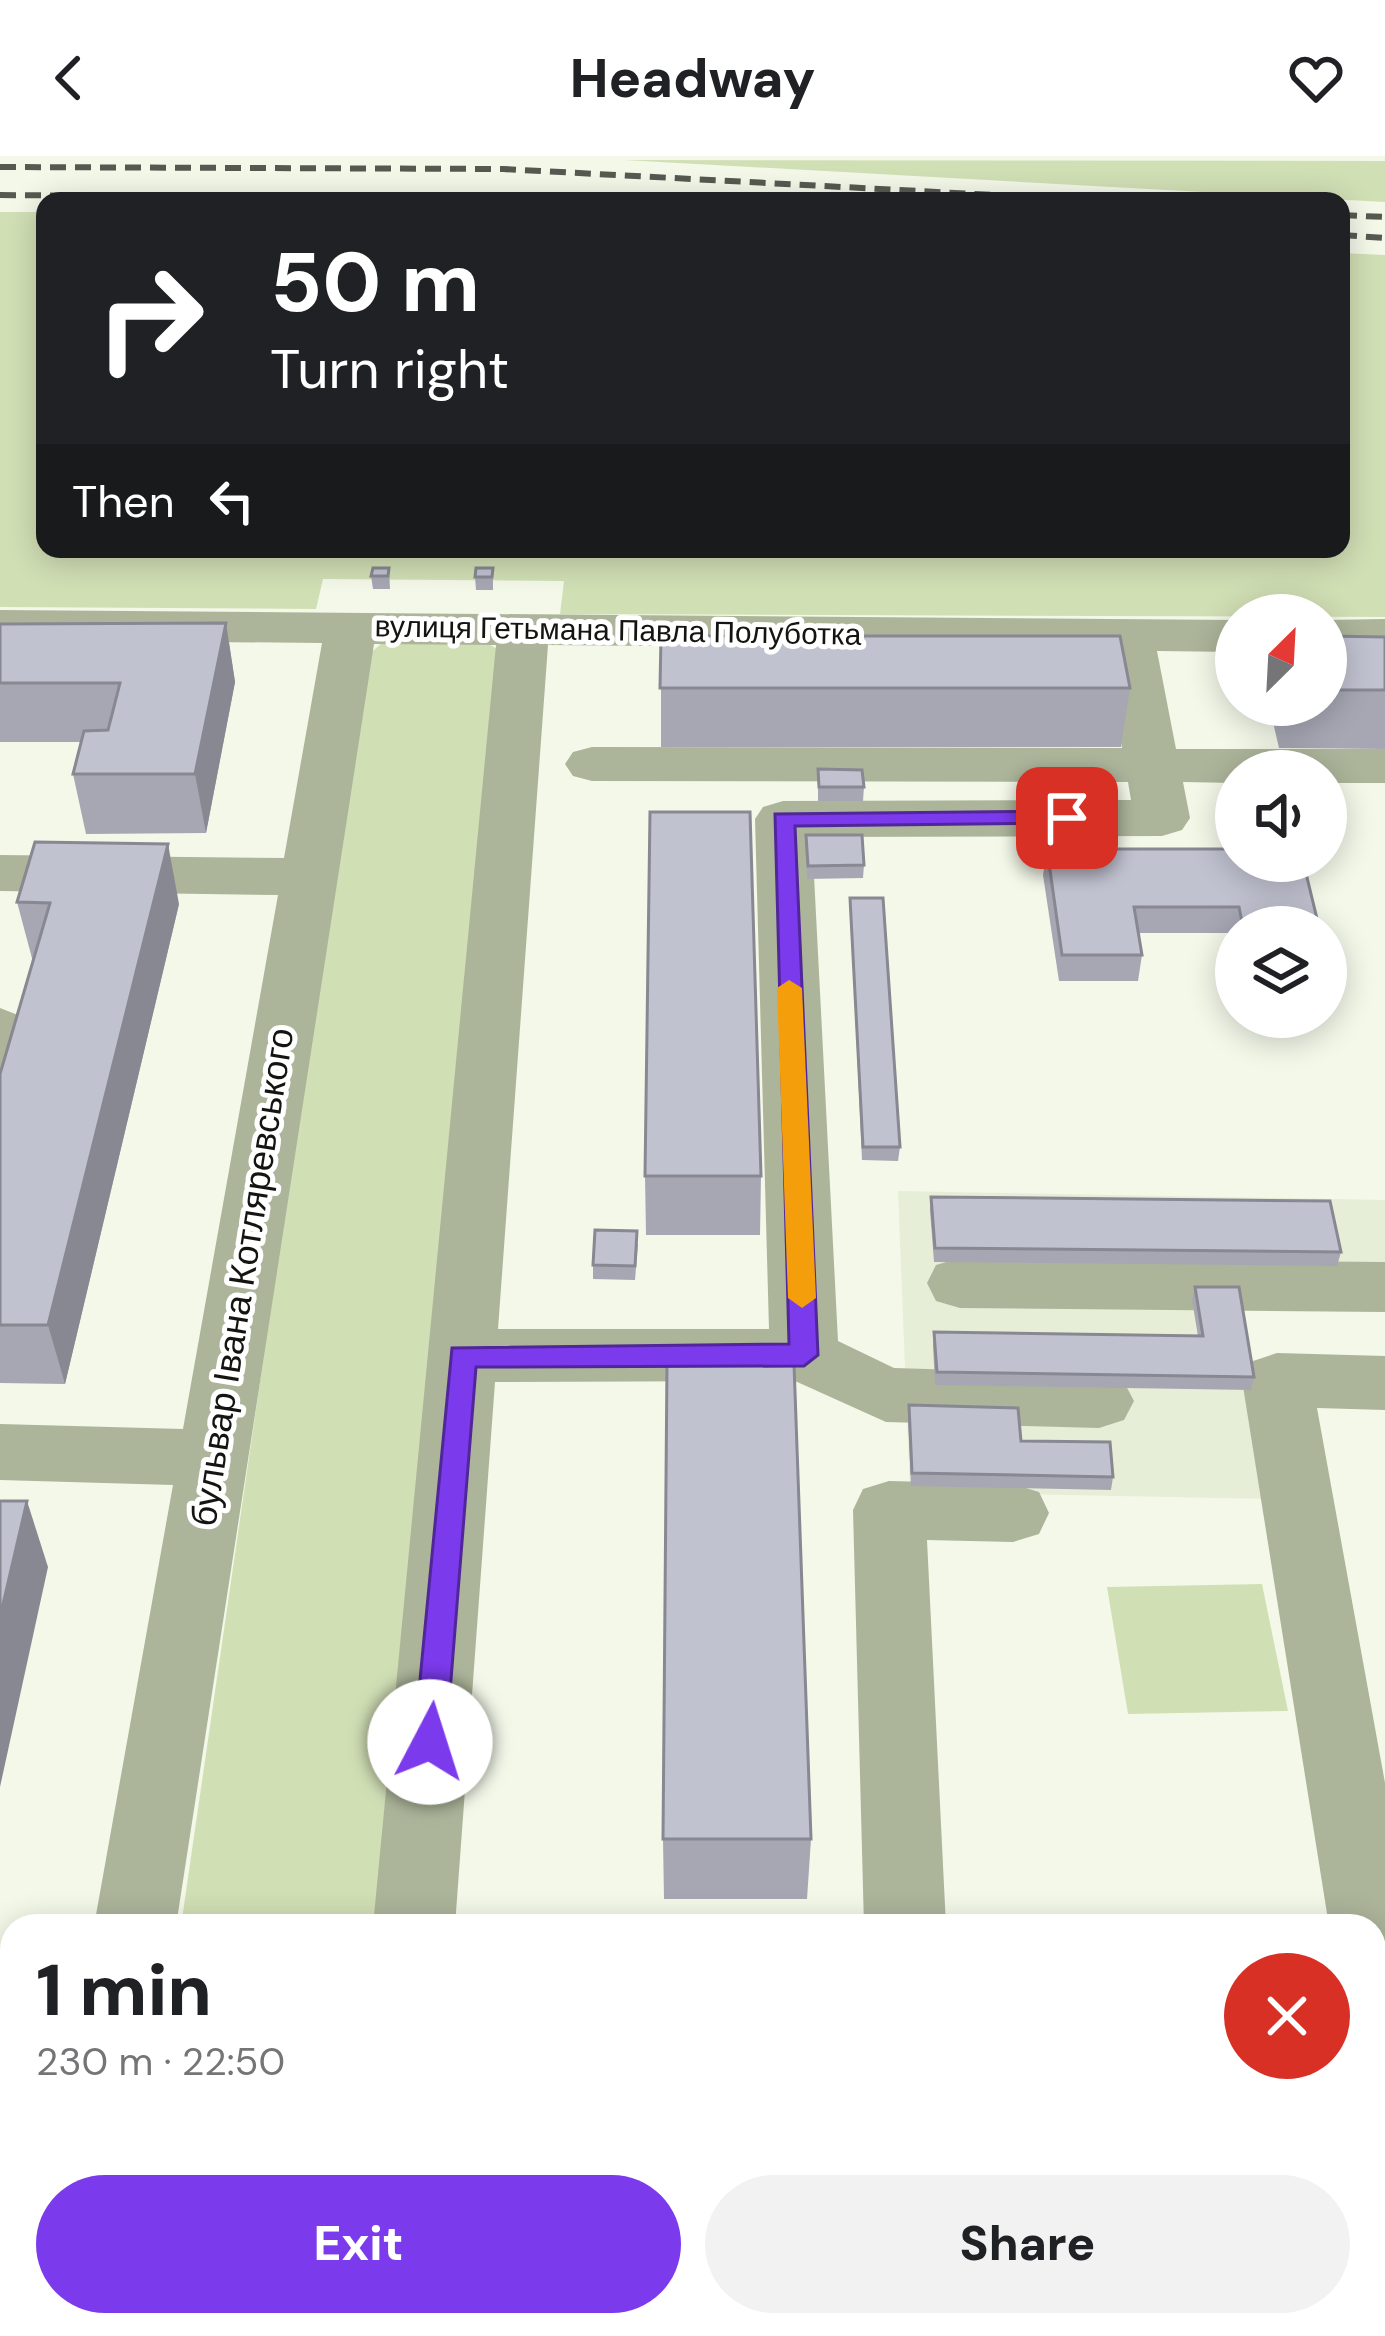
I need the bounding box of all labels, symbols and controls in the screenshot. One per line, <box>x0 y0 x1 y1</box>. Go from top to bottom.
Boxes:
text: Headway <box>570 43 815 114</box>
icon: back <box>36 45 102 111</box>
icon: heart <box>1283 45 1349 111</box>
text: 50 m <box>270 228 480 337</box>
icon: right <box>72 240 228 396</box>
text: Turn right <box>270 334 509 405</box>
icon: left <box>199 468 265 534</box>
text: Then <box>72 472 175 531</box>
north arrow <box>1215 594 1347 726</box>
map controls <box>1215 594 1347 1038</box>
street label: вулиця Гетьмана Павла Полуботка <box>374 606 862 654</box>
button: sound <box>1215 750 1347 882</box>
pin <box>1016 767 1118 869</box>
icon: arrive <box>1034 785 1100 851</box>
button: layers <box>1215 906 1347 1038</box>
street label: бульвар Івана Котляревського <box>179 1025 305 1529</box>
position arrow <box>367 1679 493 1805</box>
text: 1 min <box>36 1944 212 2037</box>
button: close <box>1224 1953 1350 2079</box>
text: 230 m · 22:50 <box>36 2036 285 2087</box>
button: Exit <box>36 2175 681 2313</box>
button: Share <box>705 2175 1350 2313</box>

